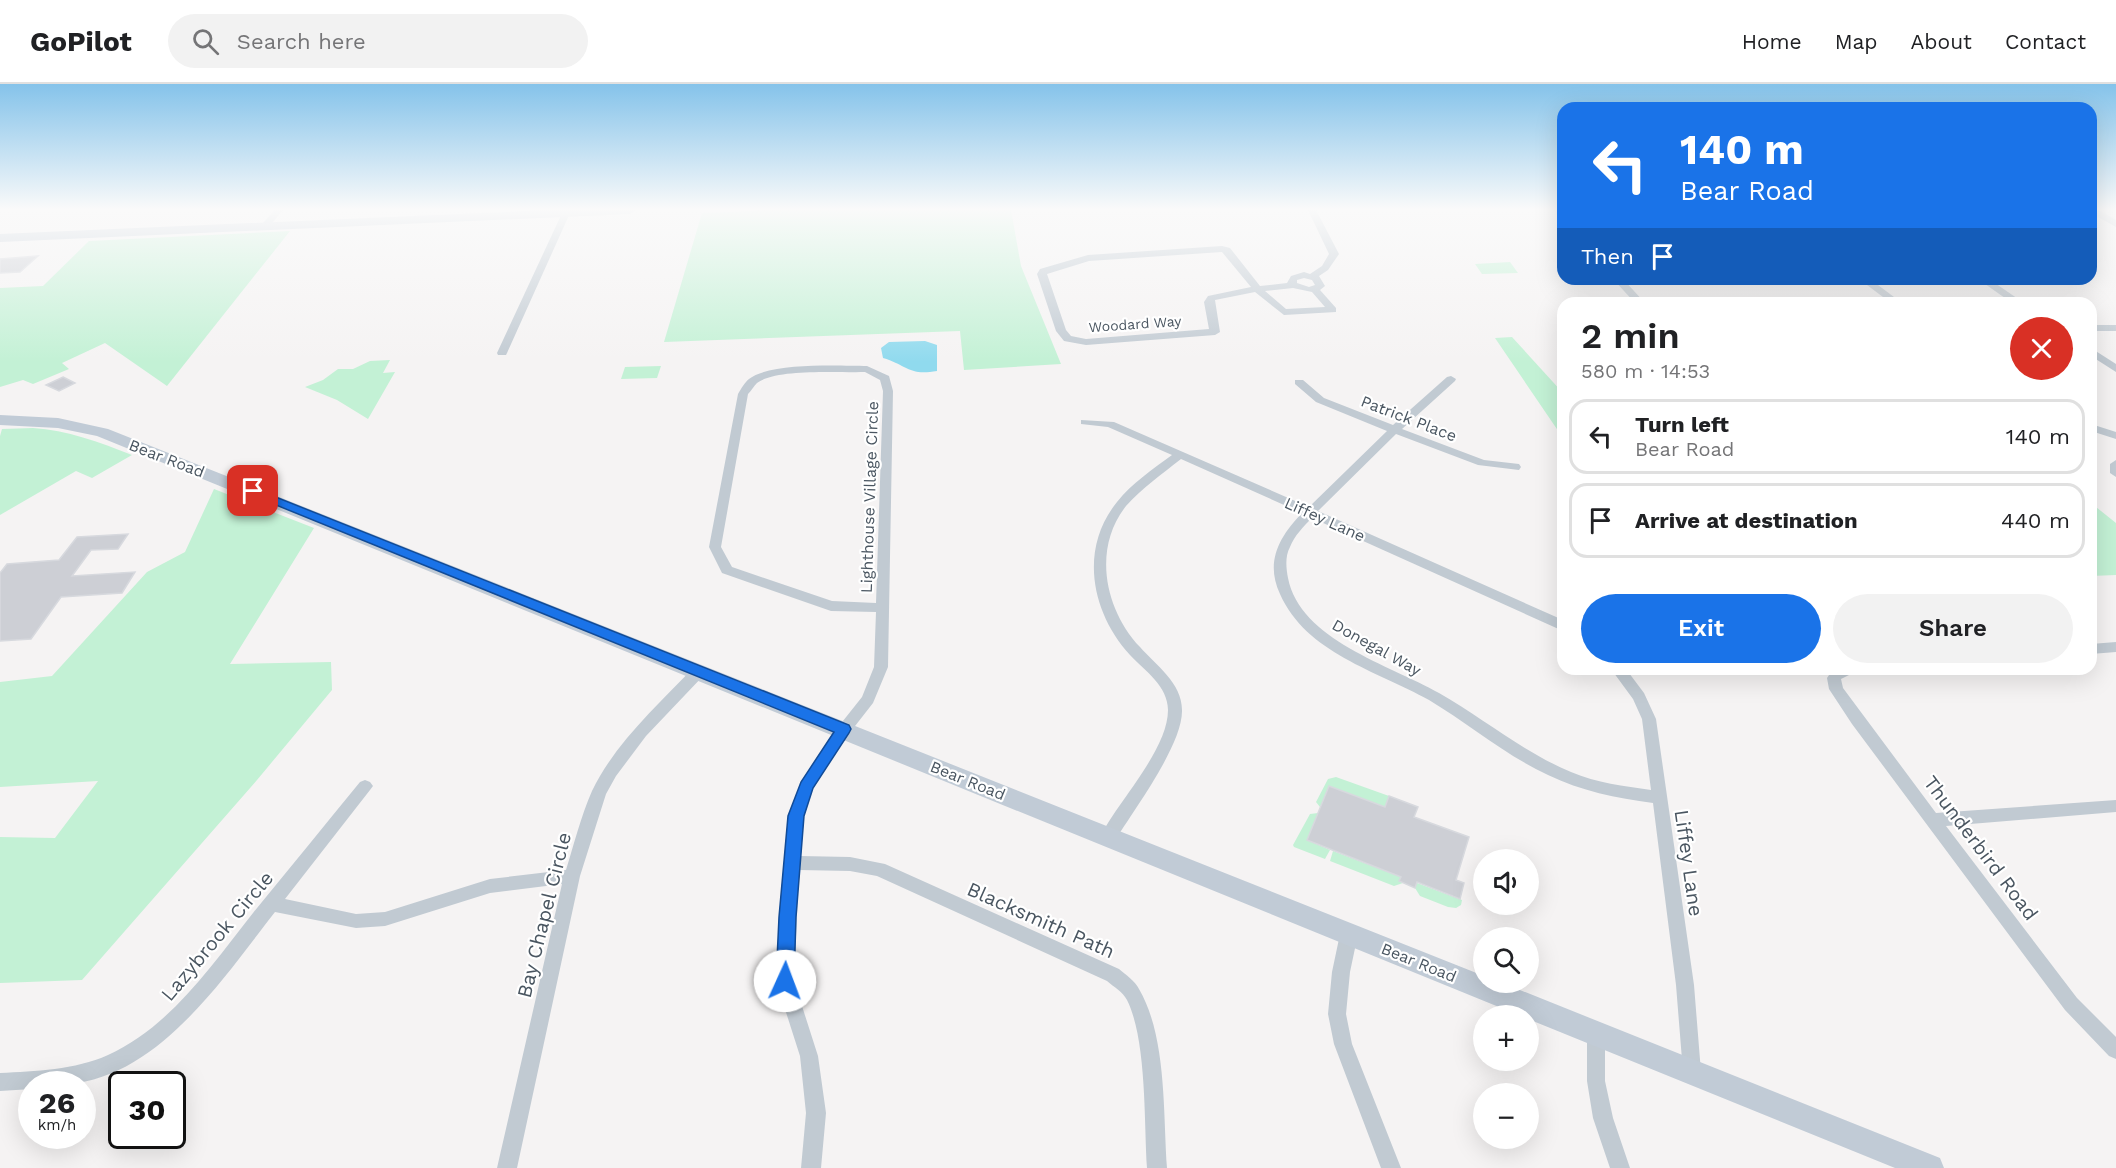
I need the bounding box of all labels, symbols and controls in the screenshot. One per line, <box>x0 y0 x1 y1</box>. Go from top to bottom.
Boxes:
search box <box>168 14 588 68</box>
text: GoPilot <box>30 25 132 58</box>
icon: search <box>189 25 222 58</box>
text: Search here <box>237 29 366 54</box>
text: Home <box>1742 29 1802 54</box>
text: Map <box>1835 29 1878 54</box>
text: About <box>1911 29 1972 54</box>
text: Contact <box>2005 29 2086 54</box>
text: 140 m <box>1680 125 1804 174</box>
icon: left <box>1581 126 1659 204</box>
text: Bear Road <box>1680 175 1814 207</box>
icon: arrive <box>1646 240 1679 273</box>
text: Then <box>1581 244 1634 269</box>
street label: Woodard Way <box>1088 313 1183 335</box>
text: 2 min <box>1581 315 1680 357</box>
button: close <box>2010 317 2073 380</box>
text: 580 m · 14:53 <box>1581 359 1710 383</box>
street label: Patrick Place <box>1358 391 1459 445</box>
street label: Lighthouse Village Circle <box>857 401 882 593</box>
text: Turn left <box>1635 412 1729 437</box>
icon: left <box>1584 420 1617 453</box>
text: 140 m <box>2006 424 2070 449</box>
street label: Bear Road <box>126 435 207 482</box>
text: Bear Road <box>1635 437 1734 461</box>
pin <box>227 465 278 516</box>
icon: arrive <box>236 474 269 507</box>
street label: Liffey Lane <box>1282 493 1368 546</box>
icon: arrive <box>1584 504 1617 537</box>
text: Arrive at destination <box>1635 508 1858 533</box>
text: 440 m <box>2001 508 2070 533</box>
button: Exit <box>1581 594 1821 663</box>
button: Share <box>1833 594 2073 663</box>
street label: Donegal Way <box>1329 615 1425 680</box>
street label: Bear Road <box>927 757 1008 804</box>
street label: Thunderbird Road <box>1919 771 2043 925</box>
street label: Liffey Lane <box>1670 808 1708 918</box>
street label: Bay Chapel Circle <box>512 830 576 1000</box>
map controls <box>1473 849 1539 1149</box>
button: sound <box>1473 849 1539 915</box>
street label: Lazybrook Circle <box>156 866 278 1006</box>
street label: Blacksmith Path <box>963 877 1119 963</box>
button: search <box>1473 927 1539 993</box>
street label: Bear Road <box>1378 939 1459 986</box>
position arrow <box>753 949 817 1013</box>
button: + <box>1473 1005 1539 1071</box>
speed limit sign: 30 <box>108 1071 186 1149</box>
button: − <box>1473 1083 1539 1149</box>
text: 26 <box>39 1085 75 1120</box>
text: km/h <box>38 1116 76 1134</box>

